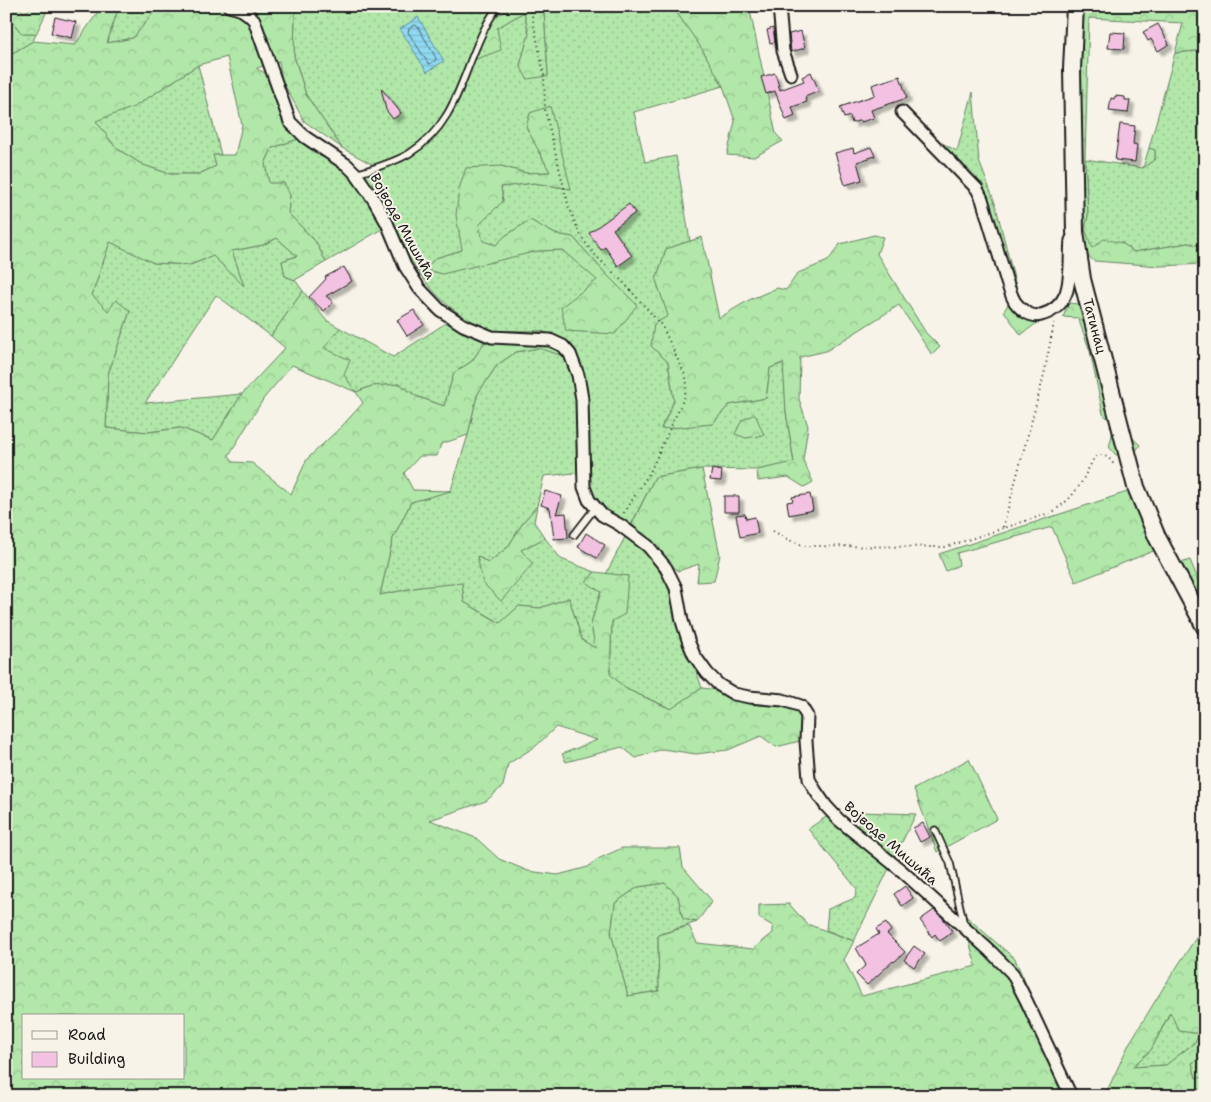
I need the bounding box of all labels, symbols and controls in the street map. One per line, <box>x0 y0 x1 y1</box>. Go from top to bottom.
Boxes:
street label: Војводе Мишића <box>366 170 440 283</box>
street label: Татинац <box>1079 296 1111 356</box>
street label: Војводе Мишића <box>840 797 942 889</box>
legend <box>22 1014 185 1080</box>
text: Road <box>68 1025 106 1045</box>
text: Building <box>68 1049 125 1069</box>

